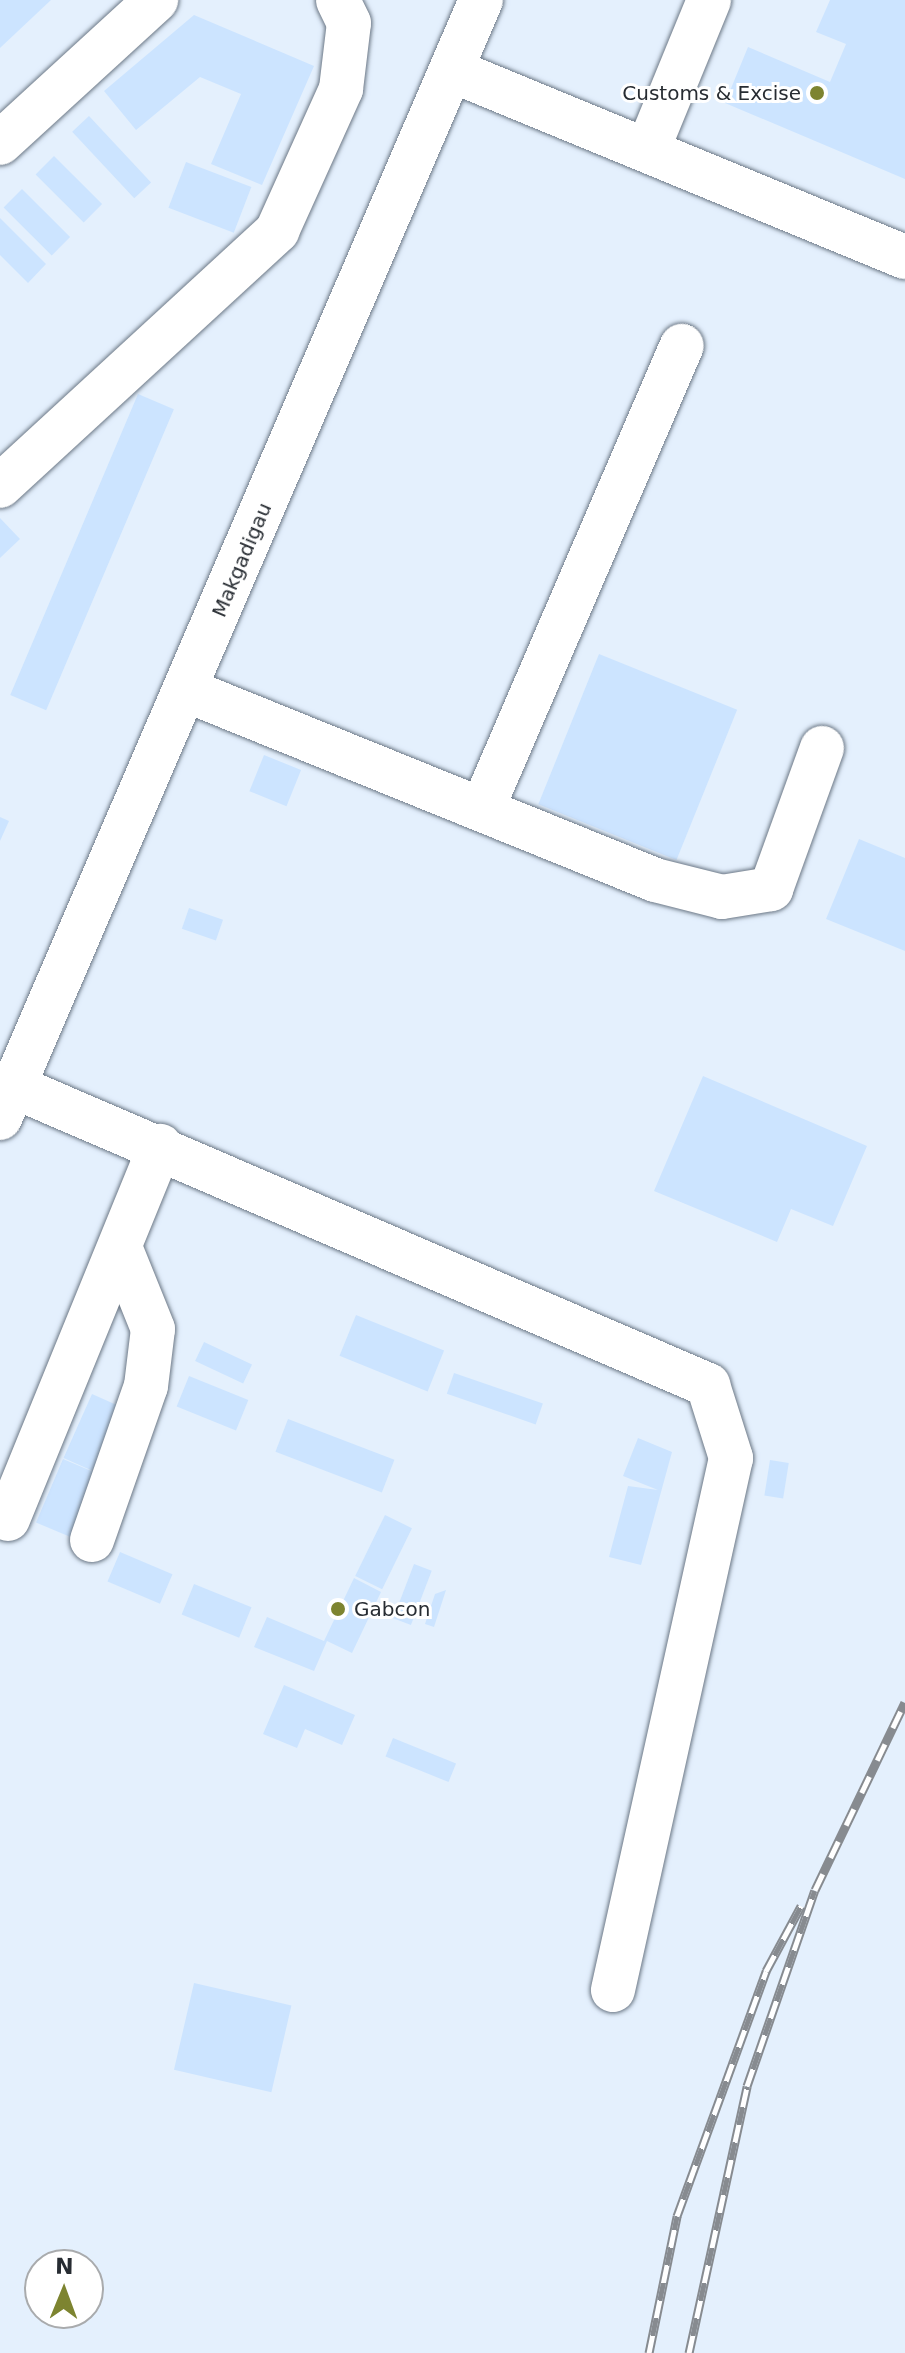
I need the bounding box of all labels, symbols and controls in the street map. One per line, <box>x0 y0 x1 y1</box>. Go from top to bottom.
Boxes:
place label: Customs & Excise <box>622 81 801 105</box>
marker: Customs & Excise <box>808 84 826 102</box>
street label: Makgadigau <box>207 499 277 621</box>
place label: Gabcon <box>354 1597 430 1621</box>
marker: Gabcon <box>329 1600 347 1618</box>
north arrow <box>24 2249 104 2329</box>
text: N <box>55 2254 74 2279</box>

